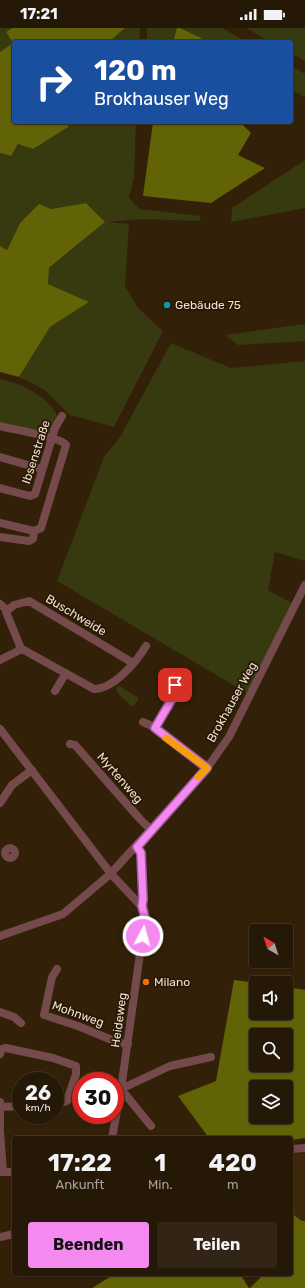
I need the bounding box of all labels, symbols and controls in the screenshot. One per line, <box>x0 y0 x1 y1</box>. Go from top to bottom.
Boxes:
text: 17:21 <box>20 5 58 23</box>
text: 120 m <box>94 54 177 87</box>
icon: right <box>28 56 80 108</box>
text: Brokhauser Weg <box>94 88 229 110</box>
place label: Gebäude 75 <box>175 298 241 312</box>
marker: Gebäude 75 <box>162 300 172 310</box>
street label: Ibsenstraße <box>19 418 53 486</box>
street label: Buschweide <box>43 591 109 639</box>
street label: Brokhauser Weg <box>204 659 260 745</box>
pin <box>158 668 192 702</box>
icon: arrive <box>164 674 186 696</box>
street label: Myrtenweg <box>94 750 146 806</box>
position arrow <box>122 915 164 957</box>
north arrow <box>249 924 293 968</box>
map controls <box>249 924 293 1124</box>
place label: Milano <box>154 975 190 989</box>
button: sound <box>249 976 293 1020</box>
marker: Milano <box>141 977 151 987</box>
street label: Heideweg <box>108 992 130 1048</box>
street label: Mohnweg <box>50 998 106 1030</box>
button: search <box>249 1028 293 1072</box>
speed limit sign: 30 <box>72 1072 124 1124</box>
button: layers <box>249 1080 293 1124</box>
text: 26 <box>25 1081 51 1105</box>
text: km/h <box>26 1102 50 1114</box>
text: 17:22 <box>48 1149 112 1177</box>
text: 1 <box>154 1149 166 1177</box>
text: 420 <box>209 1149 257 1177</box>
text: Ankunft <box>55 1177 104 1192</box>
text: Min. <box>148 1177 173 1192</box>
text: m <box>227 1177 239 1192</box>
button: Beenden <box>28 1222 149 1268</box>
button: Teilen <box>157 1222 277 1268</box>

